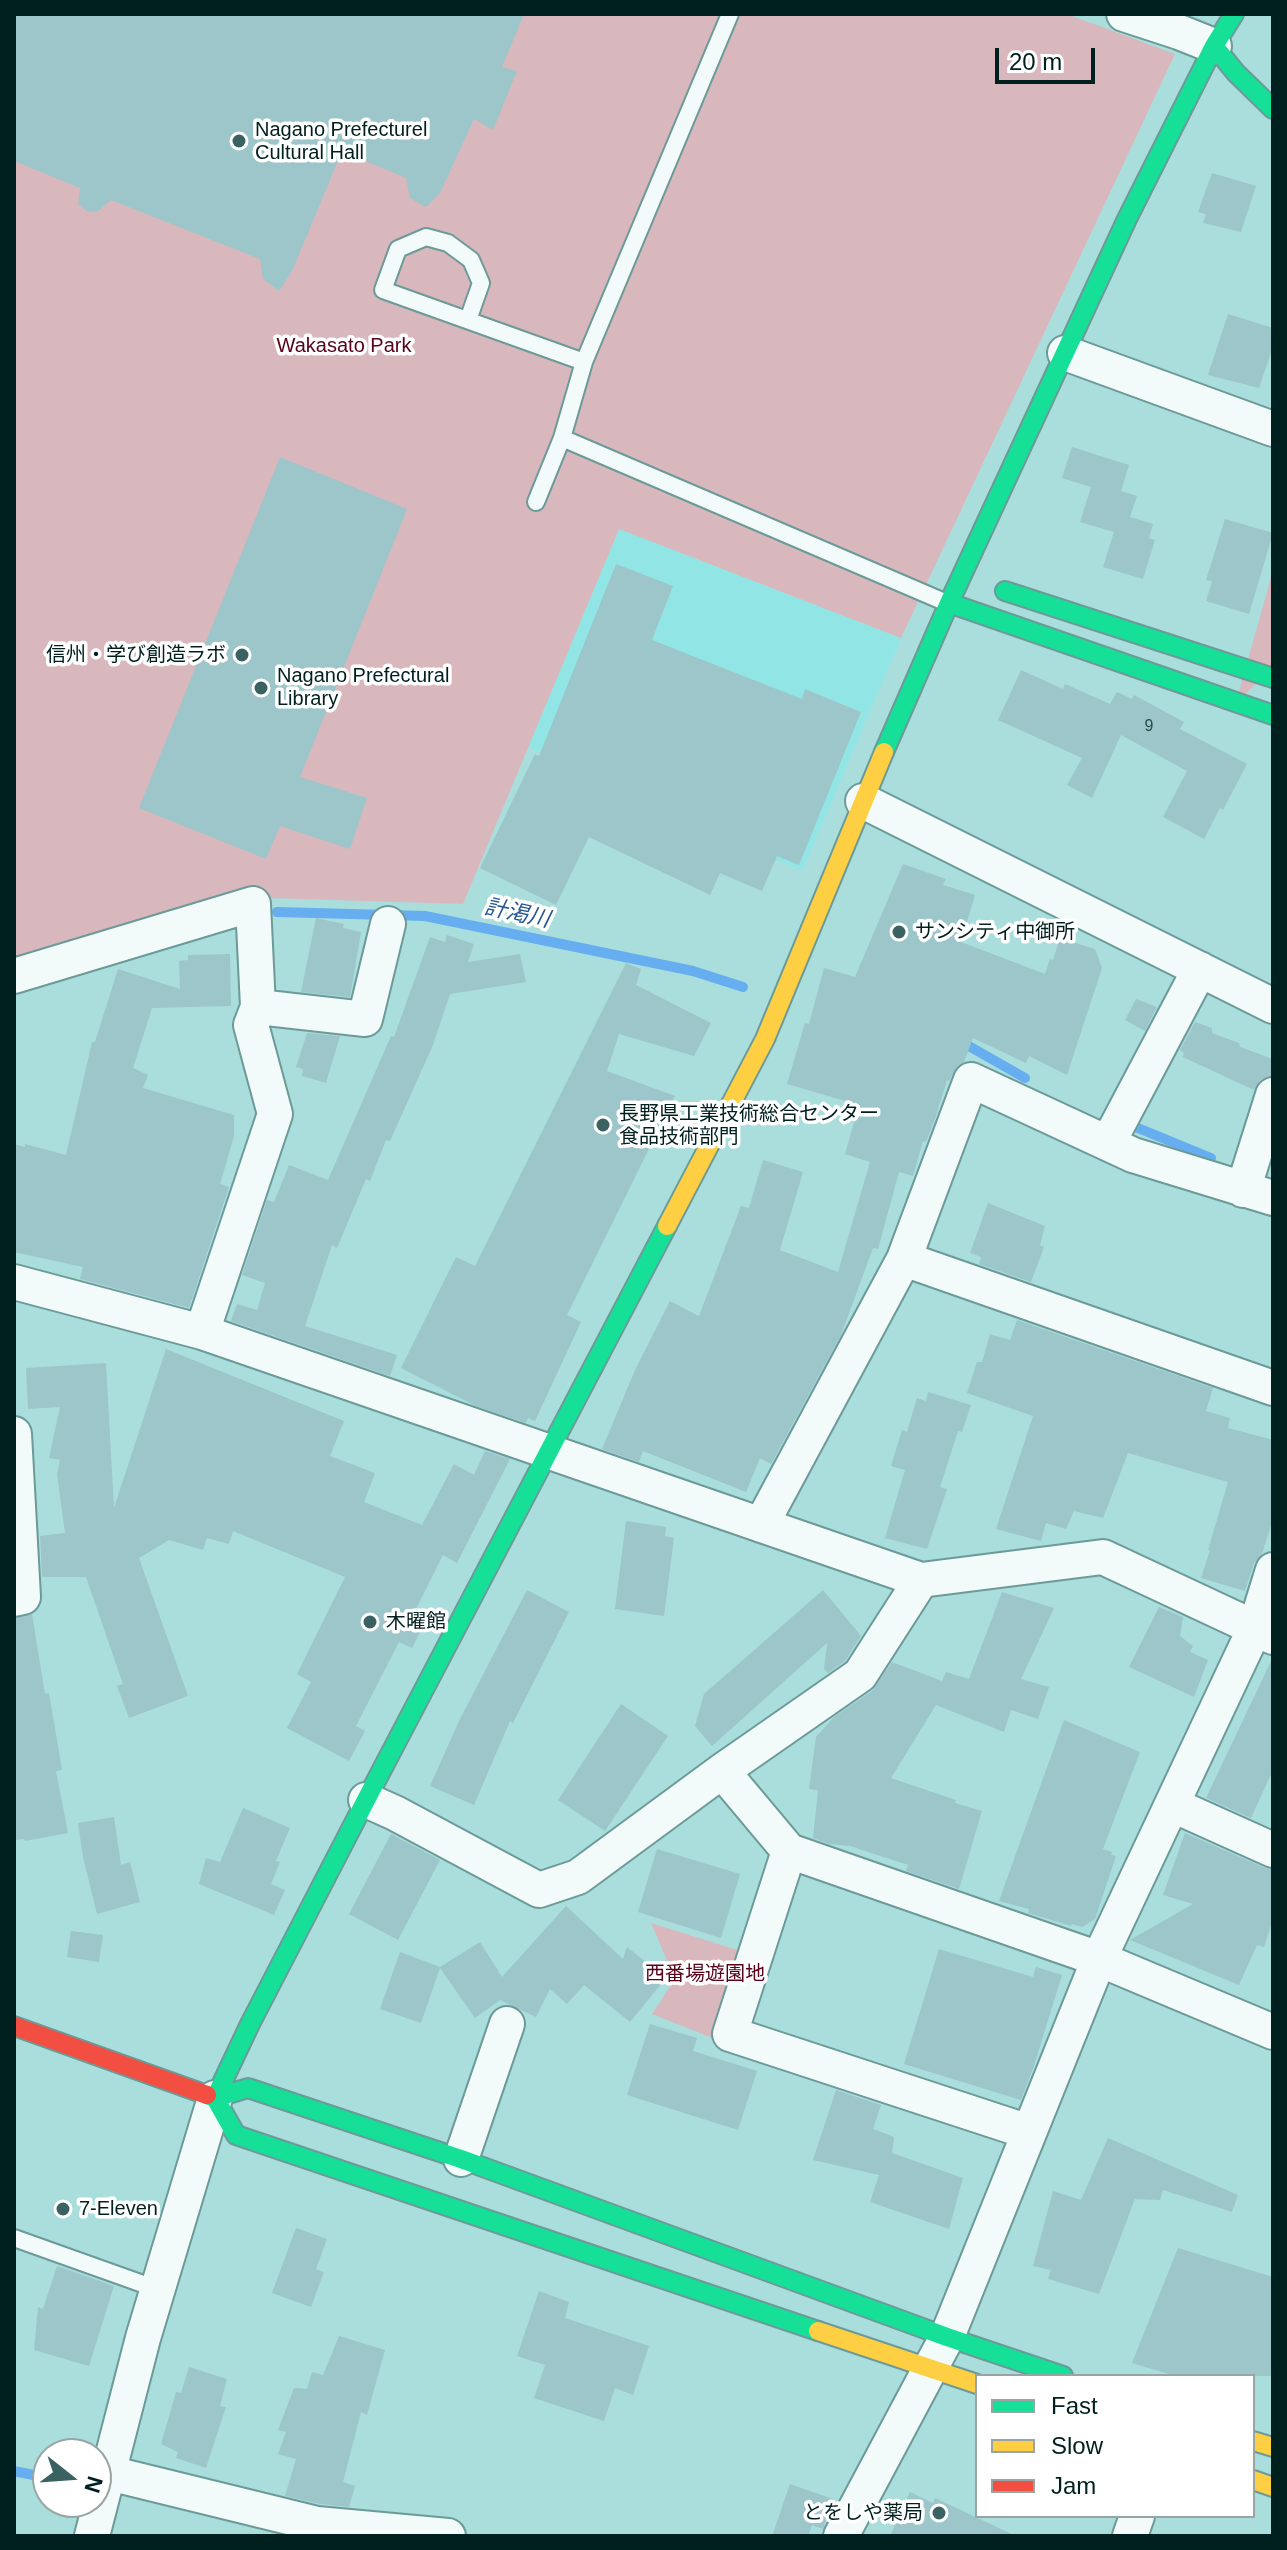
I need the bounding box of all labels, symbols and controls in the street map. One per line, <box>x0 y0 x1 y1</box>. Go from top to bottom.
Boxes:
scale bar <box>999 32 1099 82</box>
text: 20 m <box>1009 48 1062 75</box>
place label: Nagano Prefecturel Cultural Hall <box>255 118 427 165</box>
marker: Nagano Prefecturel Cultural Hall <box>230 132 248 150</box>
park label: Wakasato Park <box>277 334 411 358</box>
place label: 信州・学び創造ラボ <box>46 643 226 667</box>
marker: 信州・学び創造ラボ <box>233 646 251 664</box>
place label: Nagano Prefectural Library <box>277 664 449 711</box>
marker: Nagano Prefectural Library <box>252 679 270 697</box>
house number: 9 <box>1145 717 1153 737</box>
water label: 計渇川 <box>482 894 552 934</box>
place label: サンシティ中御所 <box>915 920 1075 944</box>
marker: サンシティ中御所 <box>890 923 908 941</box>
place label: 長野県工業技術総合センター 食品技術部門 <box>619 1102 879 1149</box>
marker: 長野県工業技術総合センター 食品技術部門 <box>594 1116 612 1134</box>
place label: 木曜館 <box>386 1610 446 1634</box>
marker: 木曜館 <box>361 1613 379 1631</box>
park label: 西番場遊園地 <box>645 1962 765 1986</box>
place label: 7-Eleven <box>79 2197 158 2221</box>
marker: 7-Eleven <box>54 2200 72 2218</box>
legend <box>975 2374 1255 2518</box>
text: Fast <box>1051 2392 1098 2419</box>
text: Slow <box>1051 2432 1103 2459</box>
north arrow <box>32 2438 112 2518</box>
text: Jam <box>1051 2472 1096 2499</box>
text: N <box>79 2473 108 2496</box>
place label: とをしや薬局 <box>803 2501 923 2525</box>
marker: とをしや薬局 <box>930 2504 948 2522</box>

